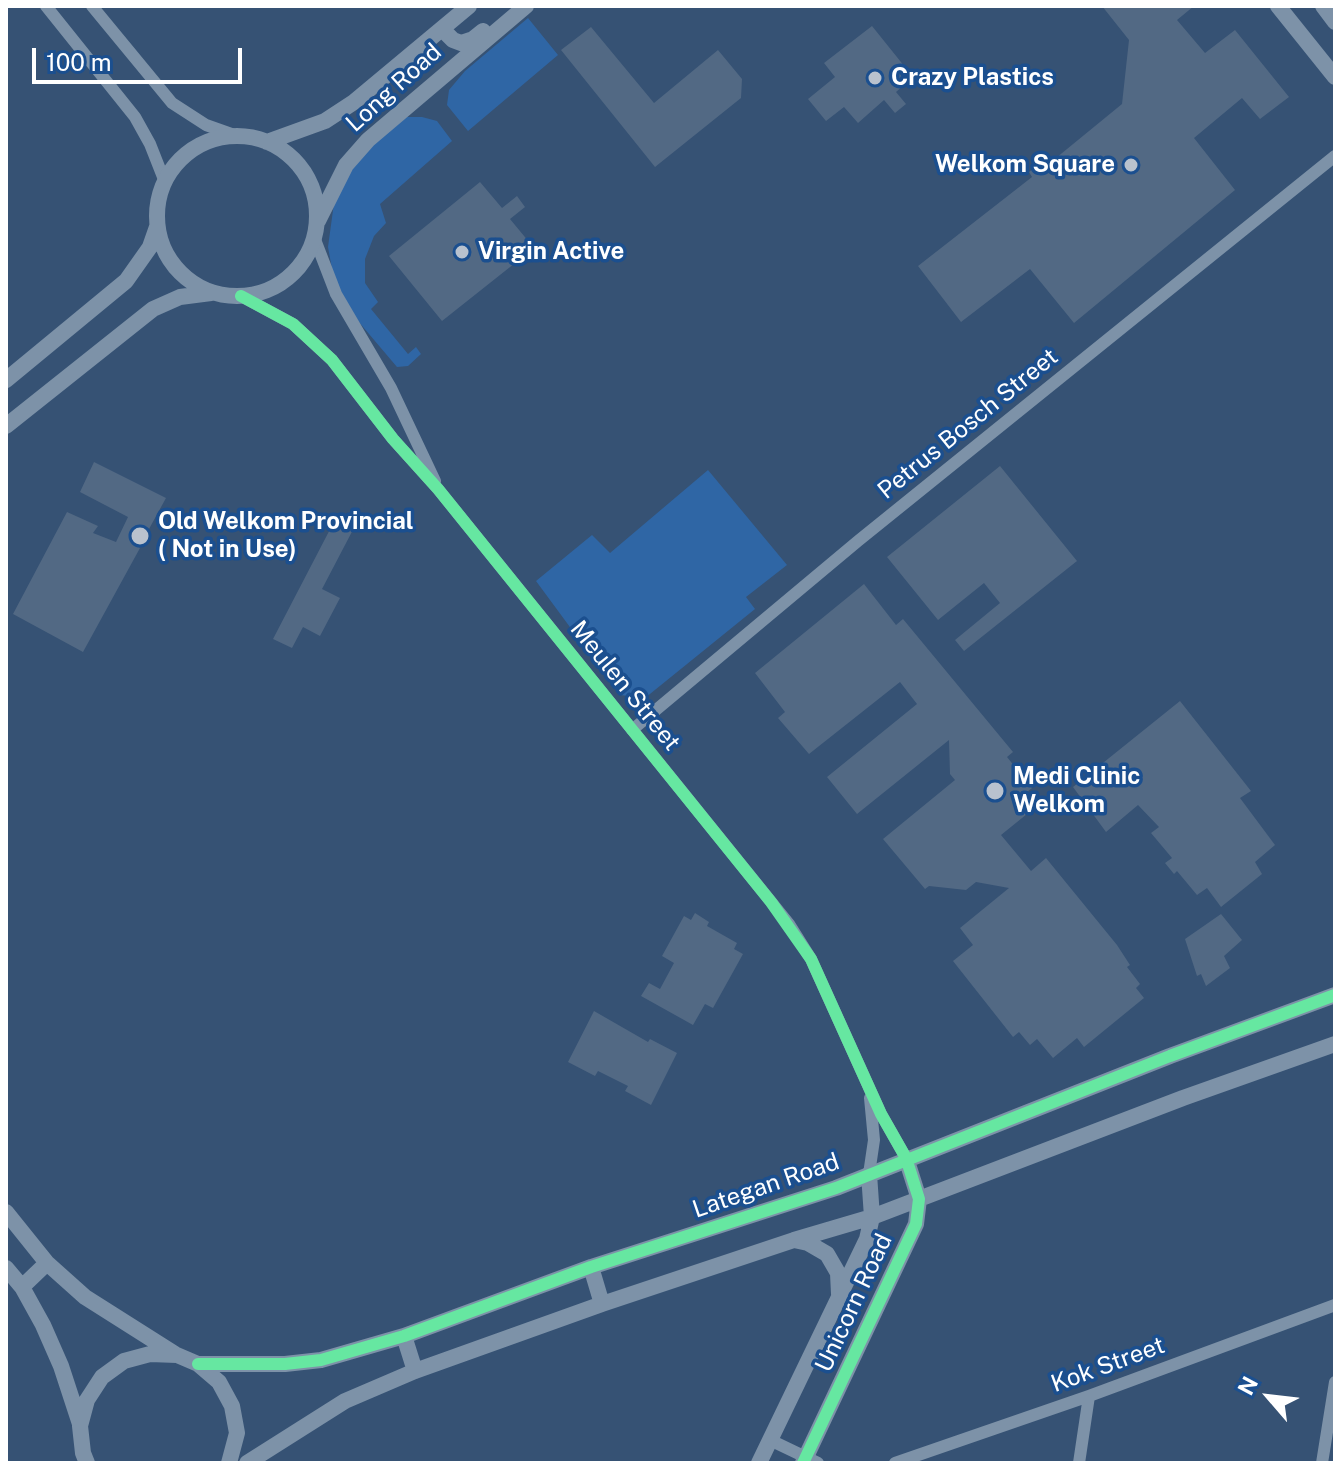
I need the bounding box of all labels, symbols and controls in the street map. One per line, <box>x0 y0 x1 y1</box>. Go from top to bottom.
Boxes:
scale bar <box>36 32 246 82</box>
street label: Long Road <box>340 38 448 138</box>
text: 100 m <box>46 48 112 76</box>
place label: Crazy Plastics <box>891 64 1054 92</box>
marker: Crazy Plastics <box>866 69 884 87</box>
place label: Welkom Square <box>935 151 1115 179</box>
marker: Welkom Square <box>1122 156 1140 174</box>
place label: Virgin Active <box>478 238 624 266</box>
marker: Virgin Active <box>453 243 471 261</box>
street label: Petrus Bosch Street <box>872 343 1064 505</box>
place label: Old Welkom Provincial ( Not in Use) <box>158 508 414 564</box>
marker: Old Welkom Provincial ( Not in Use) <box>129 525 151 547</box>
street label: Meulen Street <box>564 615 686 757</box>
place label: Medi Clinic Welkom <box>1013 763 1140 819</box>
marker: Medi Clinic Welkom <box>984 780 1006 802</box>
street label: Lategan Road <box>689 1147 843 1225</box>
street label: Unicorn Road <box>809 1229 899 1377</box>
street label: Kok Street <box>1047 1331 1169 1399</box>
north arrow <box>1229 1357 1309 1437</box>
text: N <box>1232 1372 1263 1399</box>

